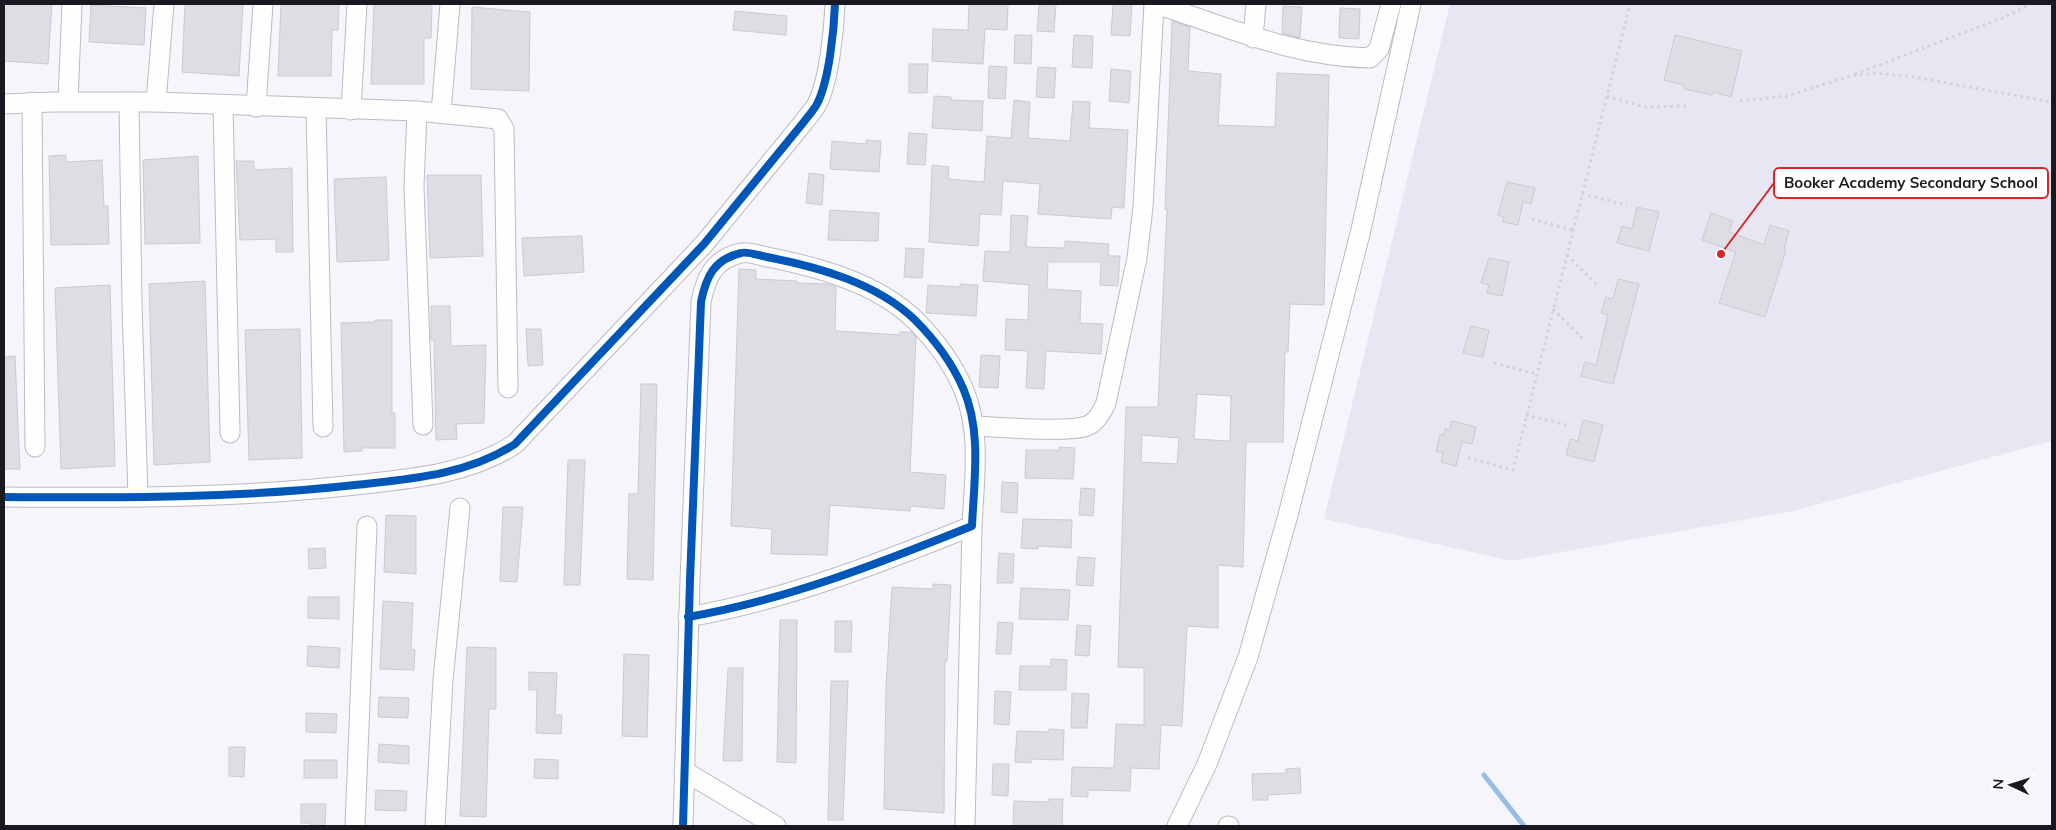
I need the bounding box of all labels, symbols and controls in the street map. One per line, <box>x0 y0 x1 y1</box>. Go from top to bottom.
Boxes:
callout: Booker Academy Secondary School <box>1774 168 2048 198</box>
text: Booker Academy Secondary School <box>1784 173 2038 192</box>
north arrow <box>1986 760 2036 810</box>
text: N <box>1989 778 2007 790</box>

